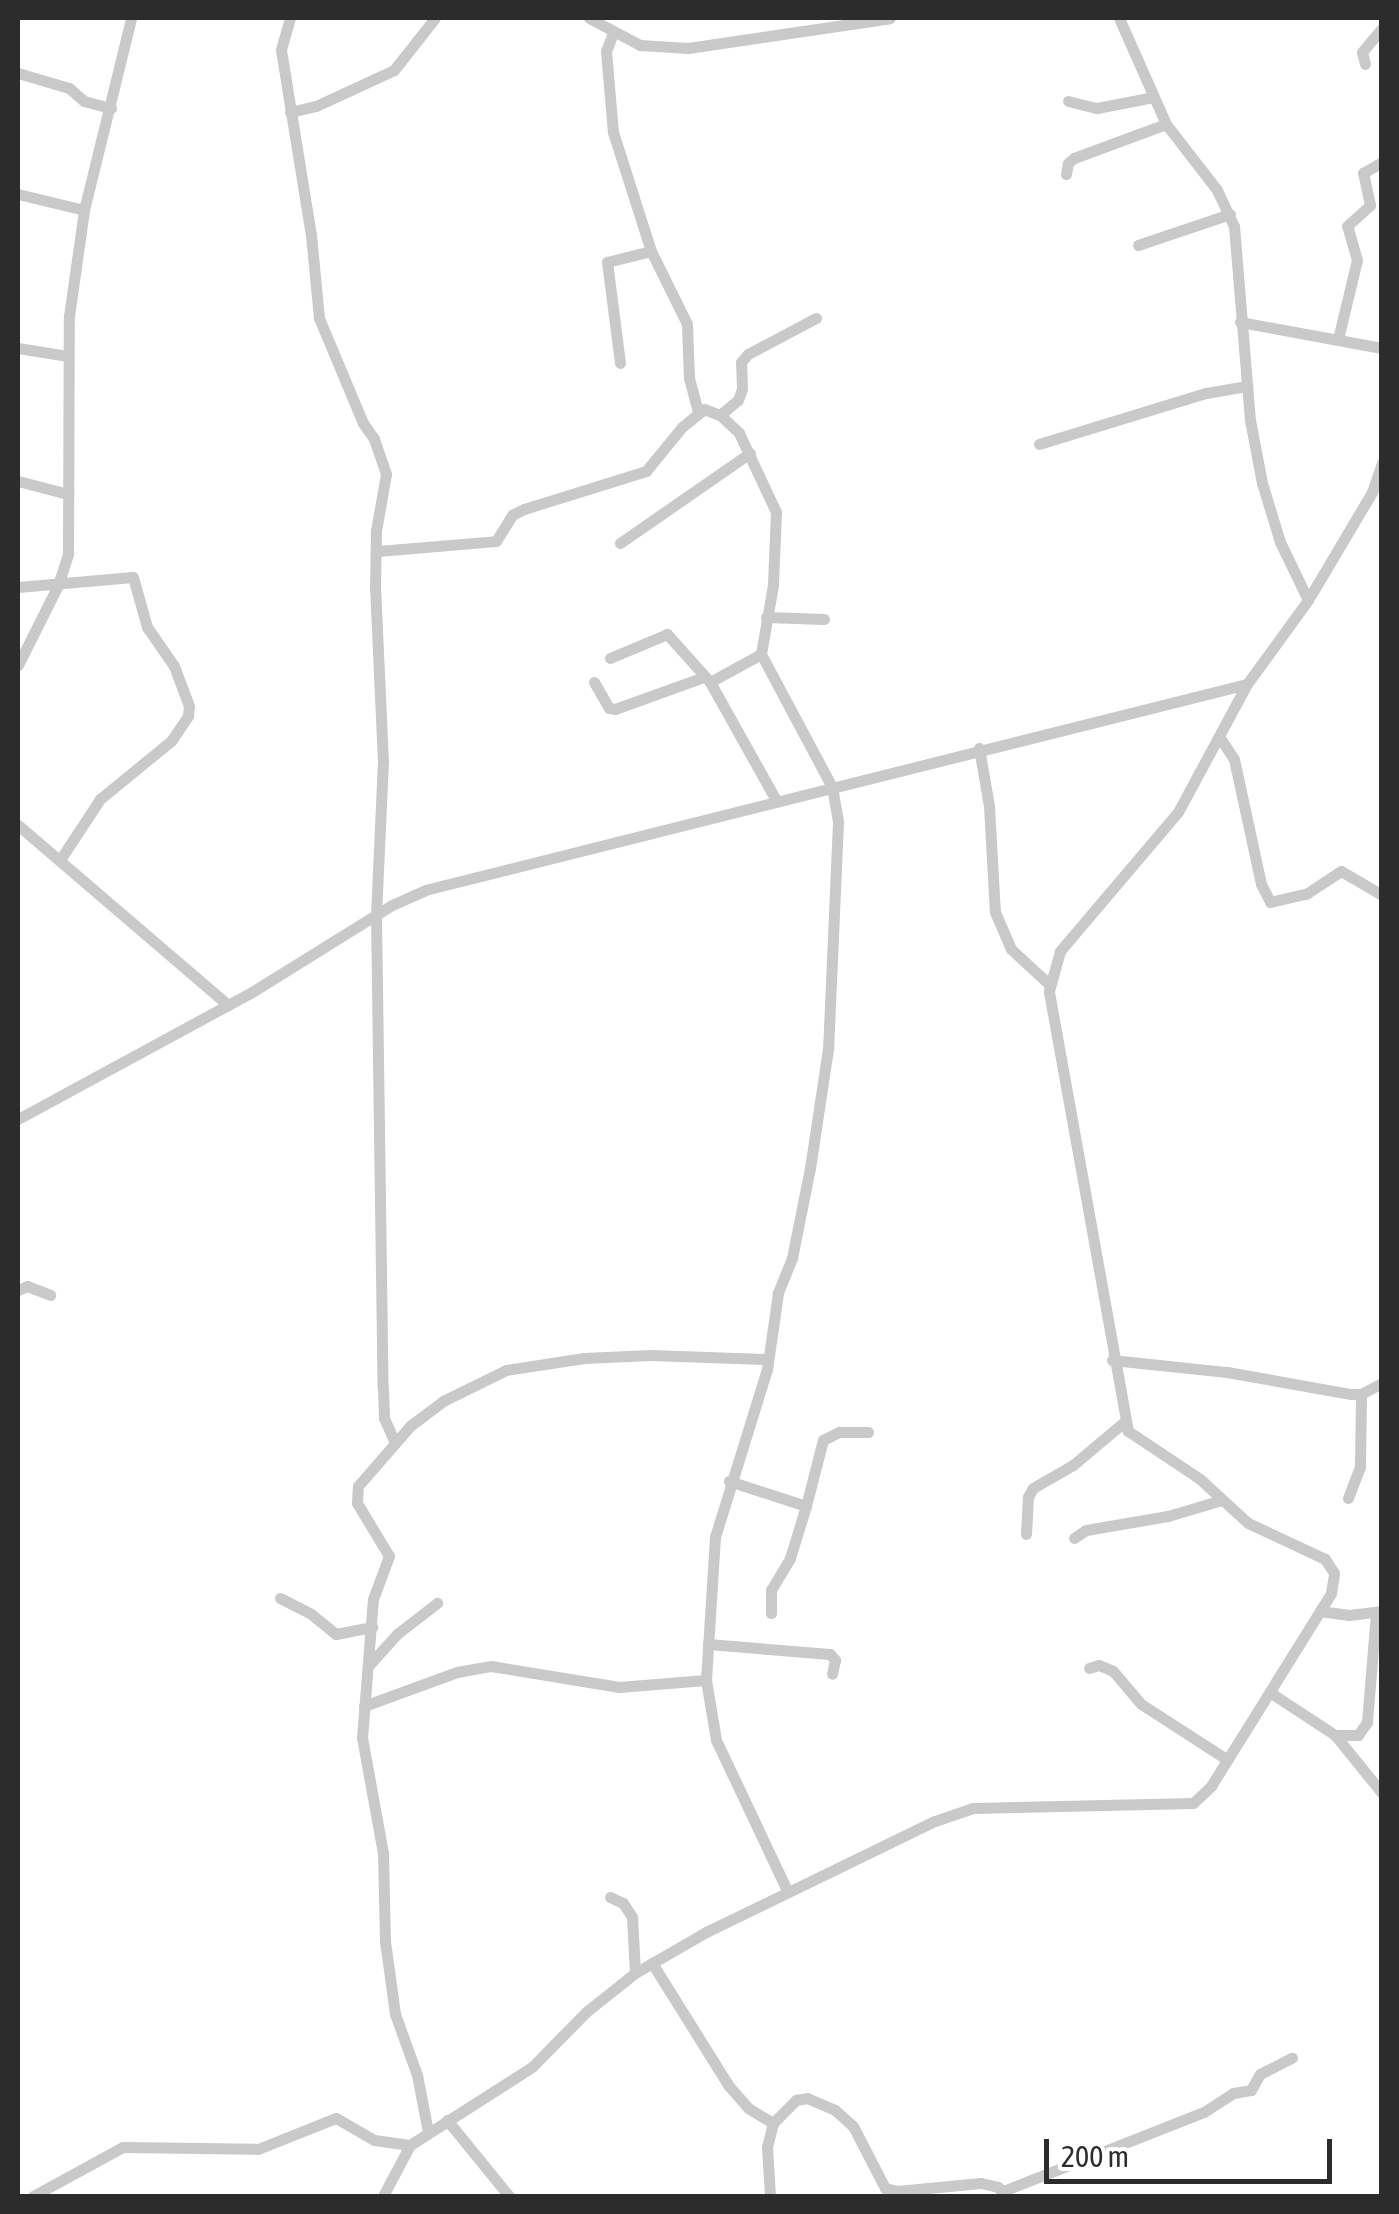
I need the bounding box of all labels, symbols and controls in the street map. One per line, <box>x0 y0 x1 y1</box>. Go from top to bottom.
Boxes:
scale bar <box>1049 2119 1336 2181</box>
text: 200 m <box>1061 2139 1129 2173</box>

